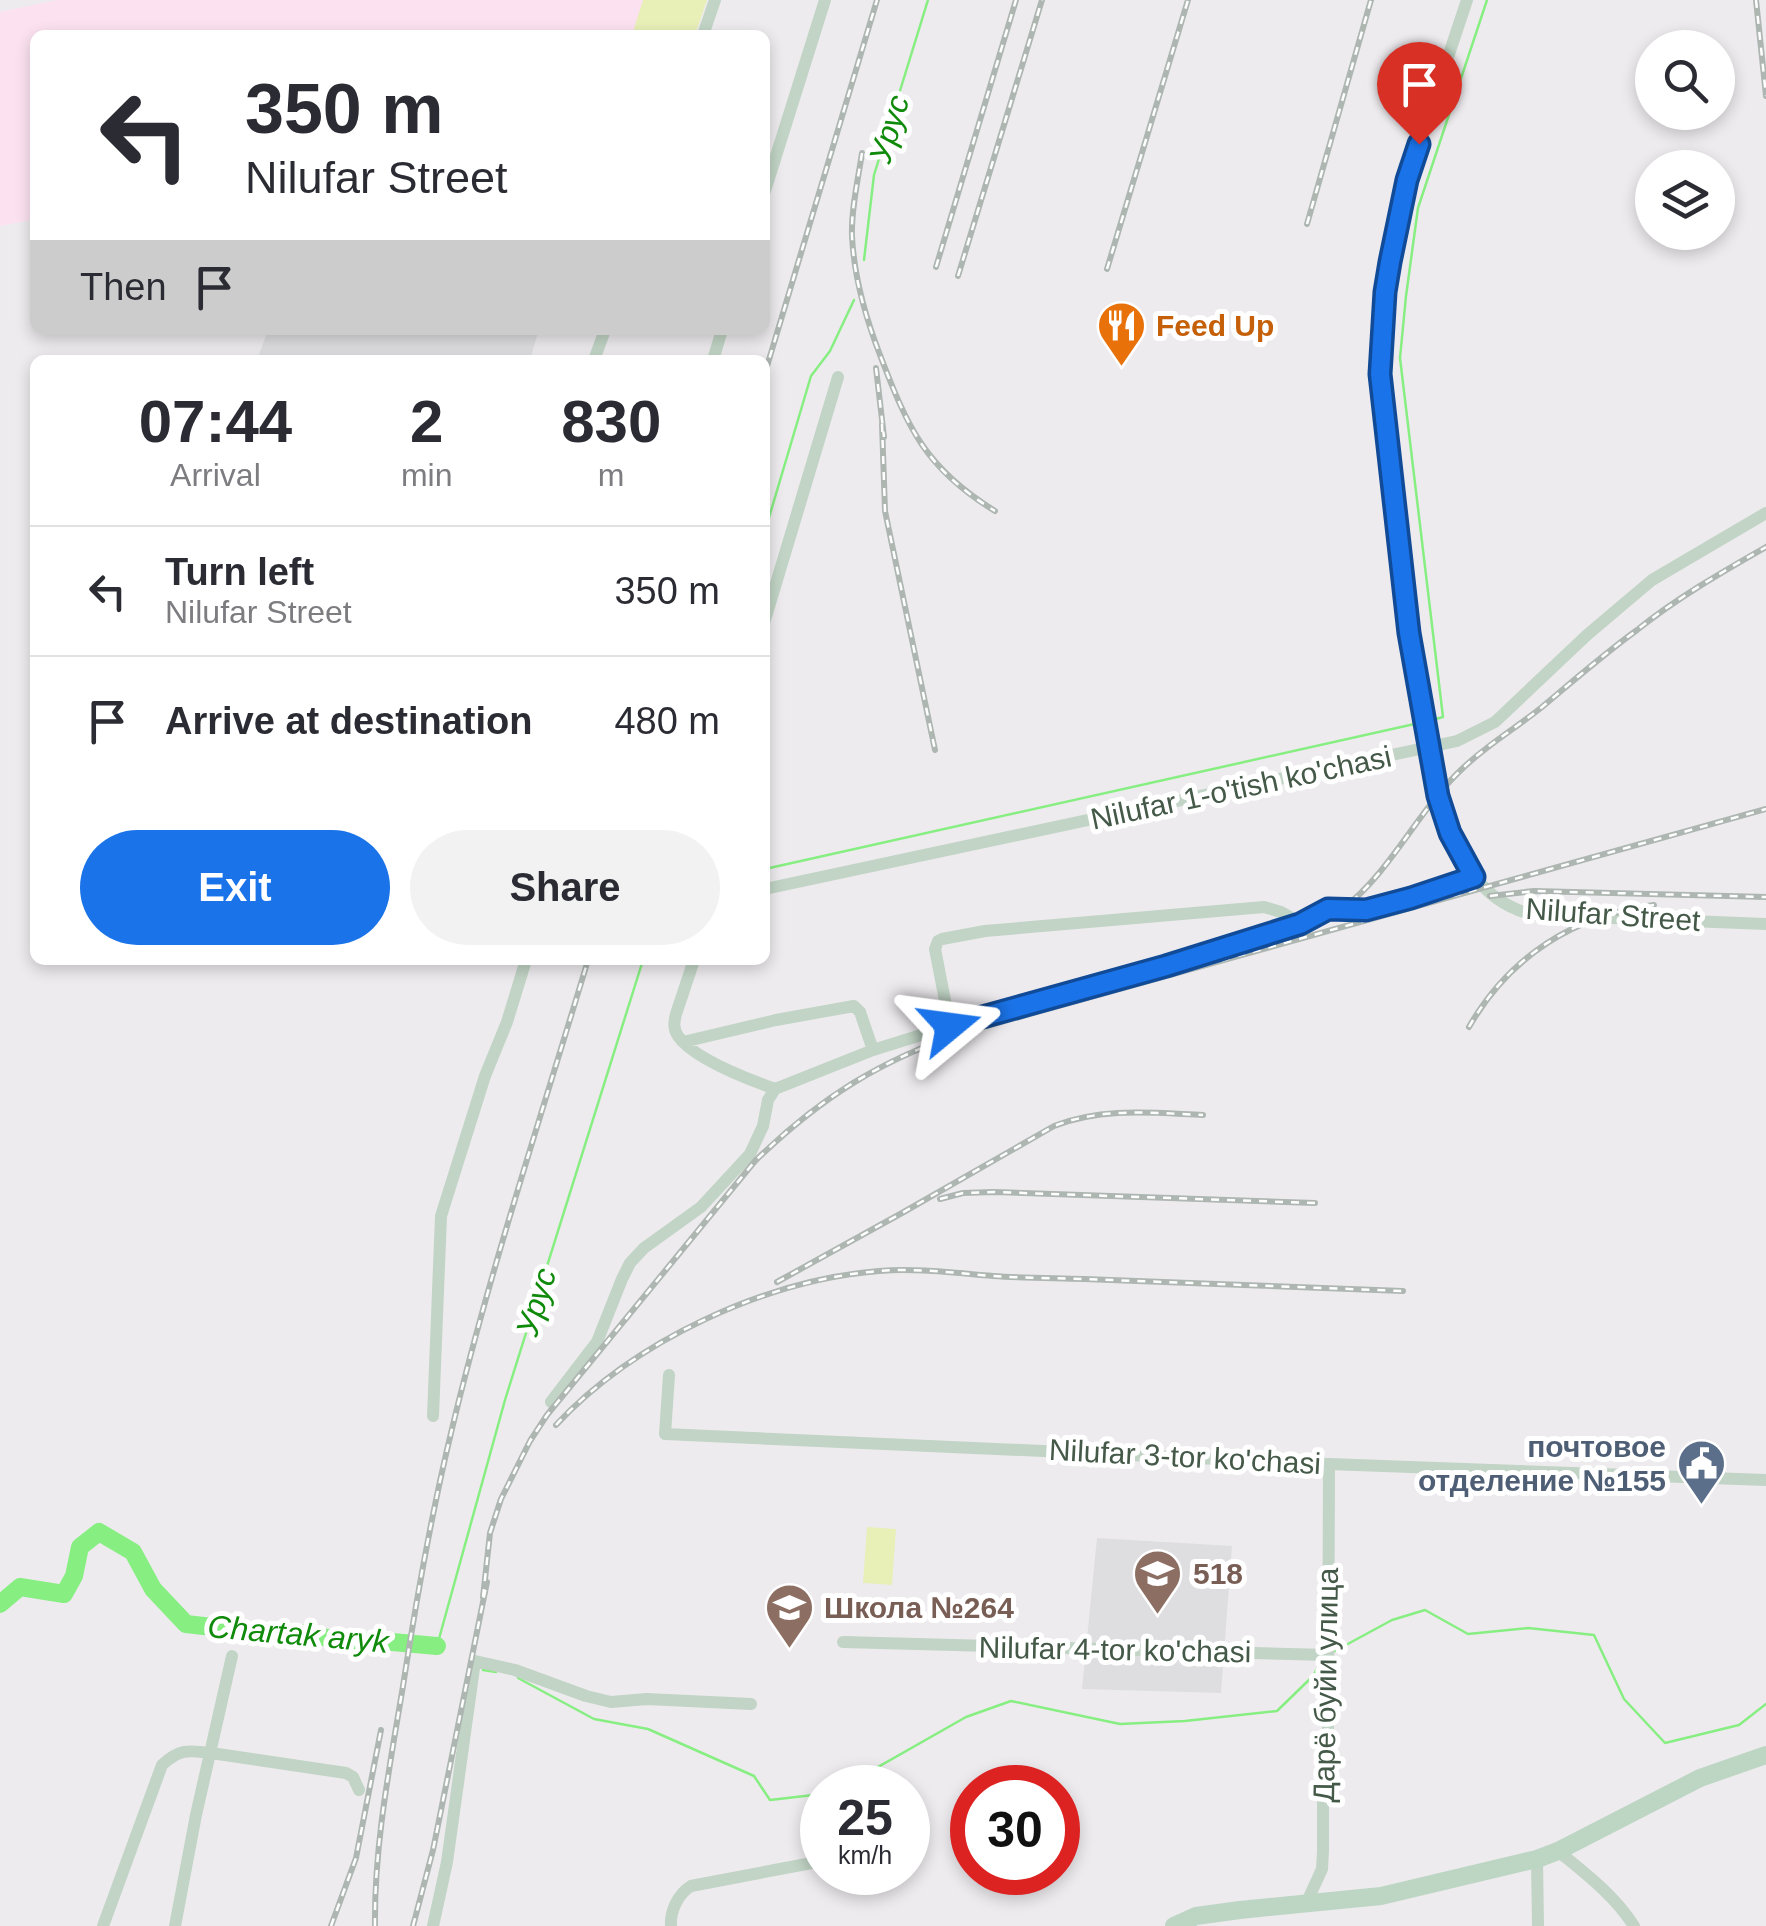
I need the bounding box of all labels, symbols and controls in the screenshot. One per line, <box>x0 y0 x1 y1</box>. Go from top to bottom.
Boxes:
map controls <box>1635 30 1735 250</box>
button: search <box>1635 30 1735 130</box>
pin <box>1377 42 1462 145</box>
icon: arrive <box>1392 57 1447 112</box>
icon: left <box>80 70 210 200</box>
text: 350 m <box>245 70 443 148</box>
water label: Урус <box>861 91 916 168</box>
button: layers <box>1635 150 1735 250</box>
text: Nilufar Street <box>245 152 508 203</box>
icon: arrive <box>187 260 242 315</box>
text: Then <box>80 266 167 308</box>
restaurant icon: Feed Up <box>1095 300 1147 368</box>
place label: Feed Up <box>1156 309 1274 342</box>
text: 07:44 <box>139 388 292 455</box>
text: 2 <box>410 388 443 455</box>
text: 830 <box>561 388 661 455</box>
text: Arrival <box>170 457 261 493</box>
text: min <box>401 457 452 493</box>
text: m <box>598 457 625 493</box>
text: Turn left <box>165 551 314 593</box>
icon: left <box>80 564 135 619</box>
text: 350 m <box>614 570 720 612</box>
text: Nilufar Street <box>165 594 352 630</box>
icon: arrive <box>80 694 135 749</box>
text: Arrive at destination <box>165 700 532 742</box>
text: 480 m <box>614 700 720 742</box>
street label: Nilufar 1-o'tish ko'chasi <box>1088 740 1394 836</box>
button: Exit <box>80 830 390 945</box>
button: Share <box>410 830 720 945</box>
street label: Nilufar Street <box>1525 892 1702 937</box>
position arrow <box>898 974 1002 1078</box>
water label: Урус <box>508 1264 563 1341</box>
place label: почтовое отделение №155 <box>1418 1430 1666 1497</box>
street label: Nilufar 3-tor ko'chasi <box>1048 1433 1322 1480</box>
public building icon: почтовое отделение №155 <box>1675 1438 1727 1506</box>
school or university icon: 518 <box>1132 1548 1184 1616</box>
place label: 518 <box>1193 1557 1243 1590</box>
street label: Дарё буйи улица <box>1307 1567 1344 1803</box>
school or university icon: Школа №264 <box>763 1582 815 1650</box>
place label: Школа №264 <box>824 1591 1014 1624</box>
water label: Chartak aryk <box>206 1608 392 1660</box>
street label: Nilufar 4-tor ko'chasi <box>978 1631 1252 1668</box>
speed limit sign: 30 <box>950 1765 1080 1895</box>
text: 25 <box>837 1790 893 1846</box>
text: km/h <box>838 1841 892 1869</box>

